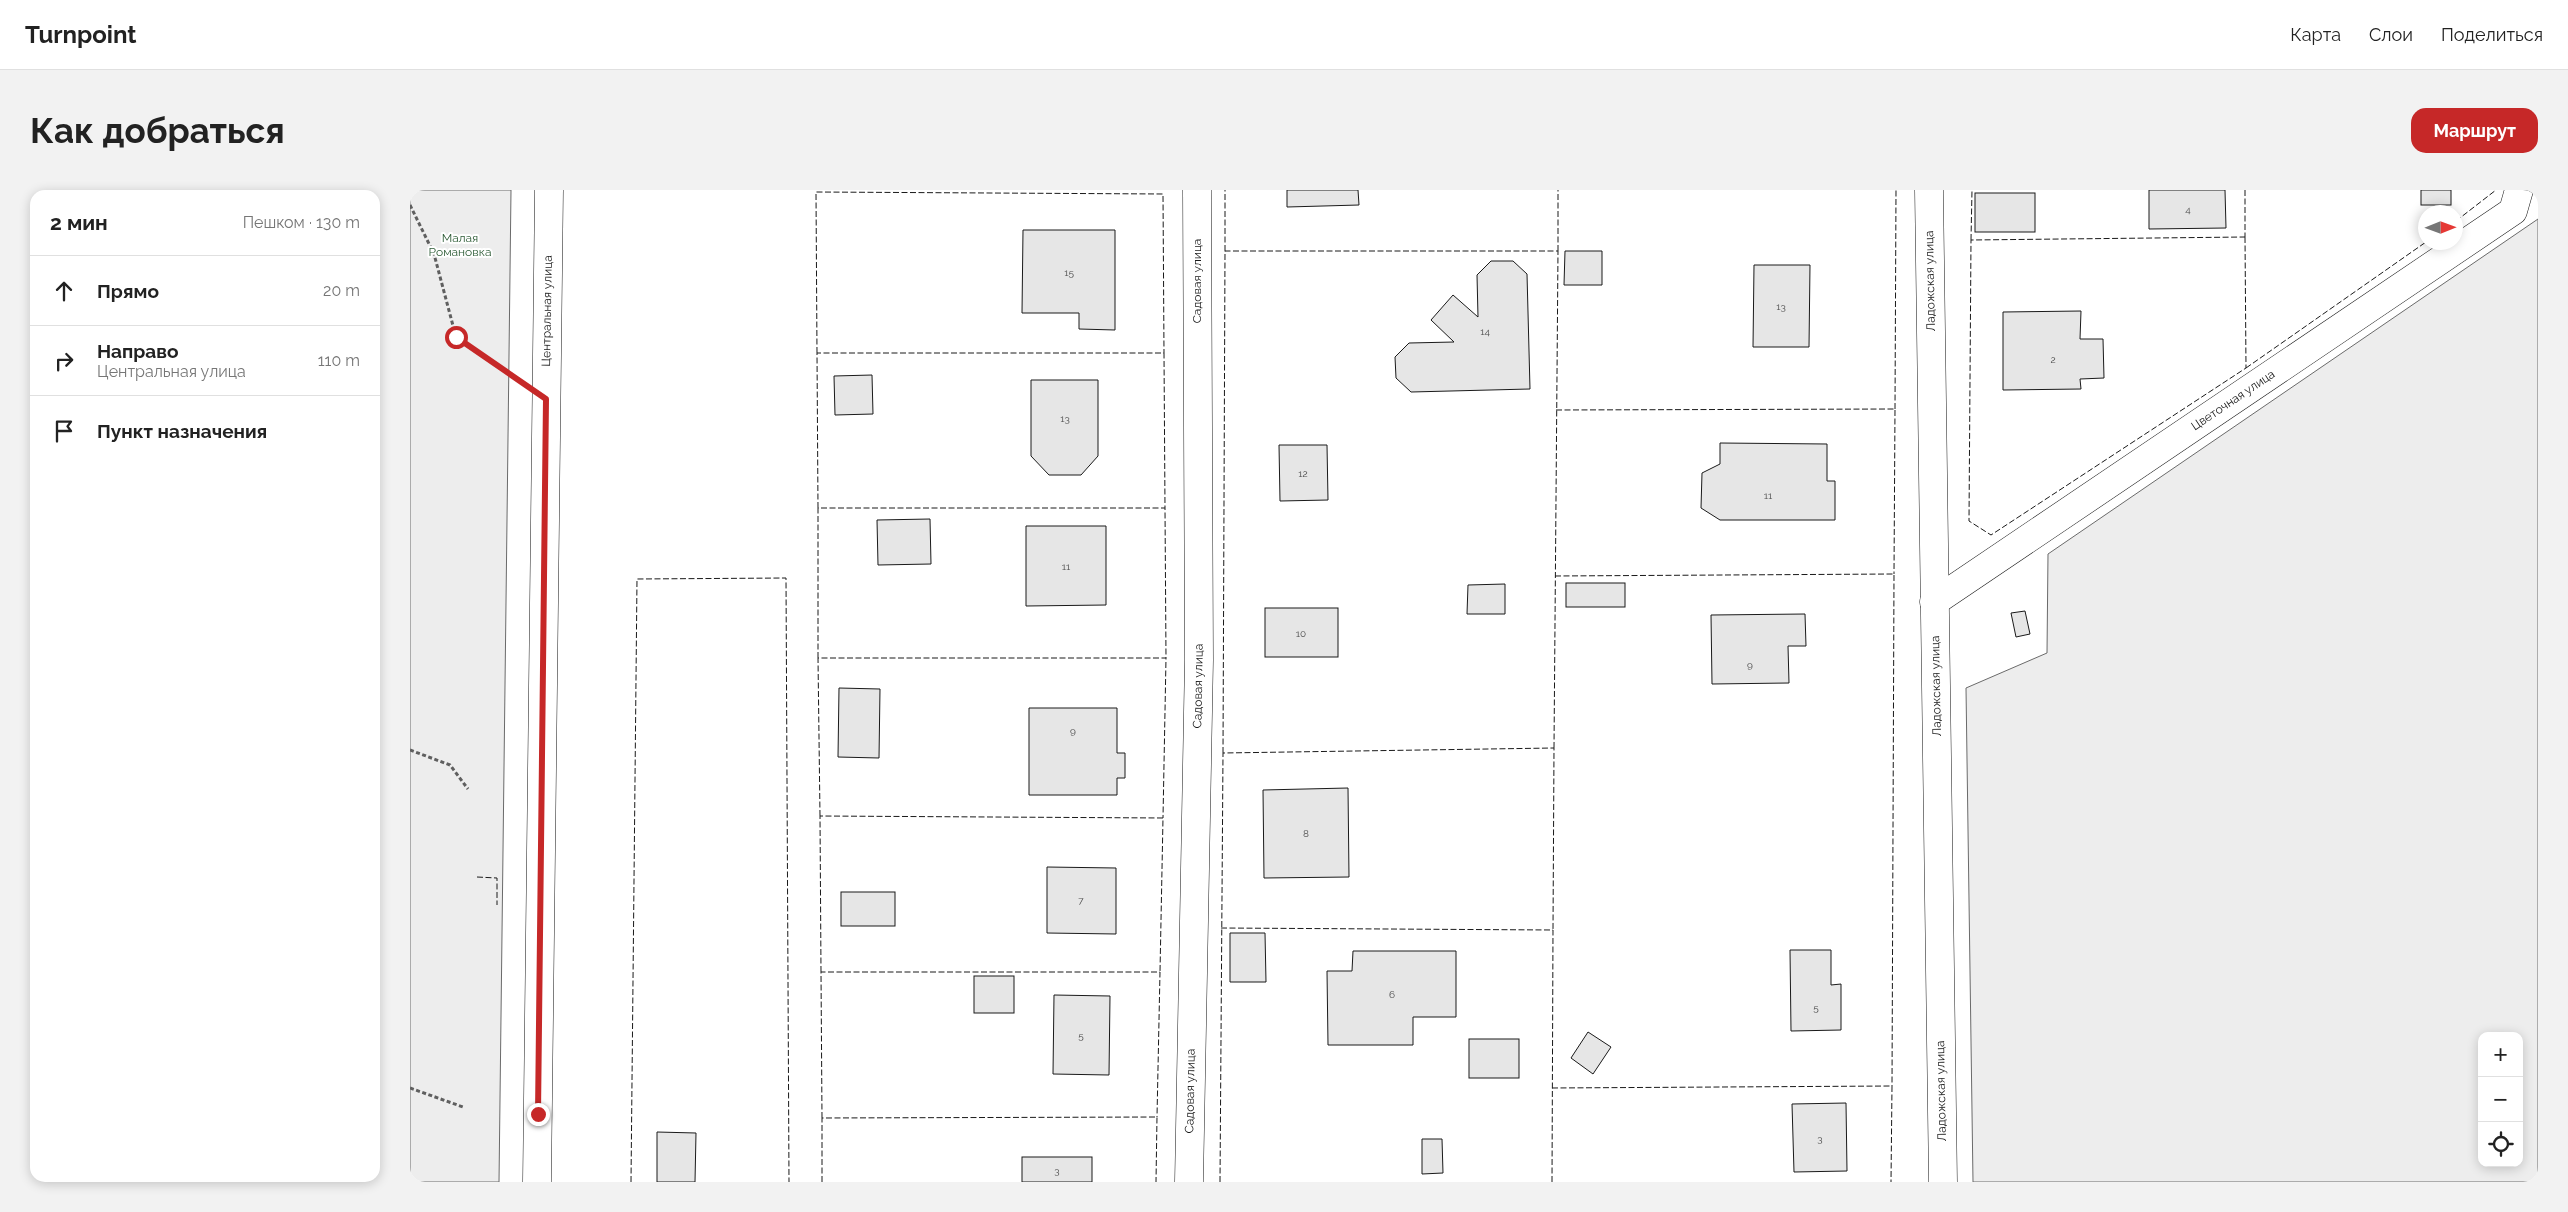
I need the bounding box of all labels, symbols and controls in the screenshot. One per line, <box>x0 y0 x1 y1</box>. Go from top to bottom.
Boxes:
text: Turnpoint <box>25 20 137 49</box>
text: Карта <box>2290 24 2341 45</box>
text: Слои <box>2369 24 2413 45</box>
text: Поделиться <box>2441 24 2543 45</box>
button: Маршрут <box>2411 108 2538 153</box>
text: Как добраться <box>30 110 285 151</box>
house number: 4 <box>2185 204 2191 215</box>
north arrow <box>2418 205 2463 250</box>
text: 2 мин <box>50 210 108 235</box>
text: Пешком · 130 m <box>243 213 360 232</box>
street label: Ладожская улица <box>1922 230 1938 332</box>
park label: Малая Романовка <box>429 231 491 259</box>
street label: Садовая улица <box>1190 239 1204 323</box>
street label: Центральная улица <box>539 255 555 367</box>
house number: 15 <box>1064 267 1074 278</box>
icon: ahead <box>50 277 78 305</box>
text: Прямо <box>97 280 159 302</box>
text: 20 m <box>323 281 360 300</box>
house number: 13 <box>1776 301 1786 312</box>
route start <box>445 326 468 349</box>
house number: 14 <box>1480 326 1490 337</box>
text: Направо <box>97 340 178 362</box>
icon: right <box>50 347 78 375</box>
text: 110 m <box>318 351 360 370</box>
house number: 2 <box>2050 354 2056 365</box>
text: Центральная улица <box>97 362 246 381</box>
street label: Цветочная улица <box>2189 367 2277 433</box>
house number: 13 <box>1060 413 1070 424</box>
icon: arrive <box>50 417 78 445</box>
text: Пункт назначения <box>97 420 267 442</box>
house number: 12 <box>1298 468 1308 479</box>
house number: 11 <box>1764 490 1773 501</box>
house number: 11 <box>1062 561 1071 572</box>
house number: 10 <box>1296 628 1306 639</box>
street label: Ладожская улица <box>1928 635 1944 737</box>
street label: Садовая улица <box>1190 644 1206 728</box>
house number: 9 <box>1747 659 1753 670</box>
house number: 9 <box>1070 725 1076 736</box>
house number: 8 <box>1303 828 1309 839</box>
house number: 7 <box>1078 895 1084 906</box>
house number: 6 <box>1389 989 1395 1000</box>
house number: 5 <box>1813 1002 1819 1013</box>
house number: 5 <box>1078 1030 1084 1041</box>
map controls <box>2478 1032 2523 1167</box>
button: + <box>2478 1032 2523 1077</box>
street label: Ладожская улица <box>1933 1040 1949 1142</box>
street label: Садовая улица <box>1182 1049 1198 1133</box>
button: − <box>2478 1077 2523 1122</box>
route end <box>527 1103 550 1126</box>
button: locate <box>2478 1122 2523 1167</box>
house number: 3 <box>1817 1133 1823 1144</box>
house number: 3 <box>1054 1165 1060 1176</box>

